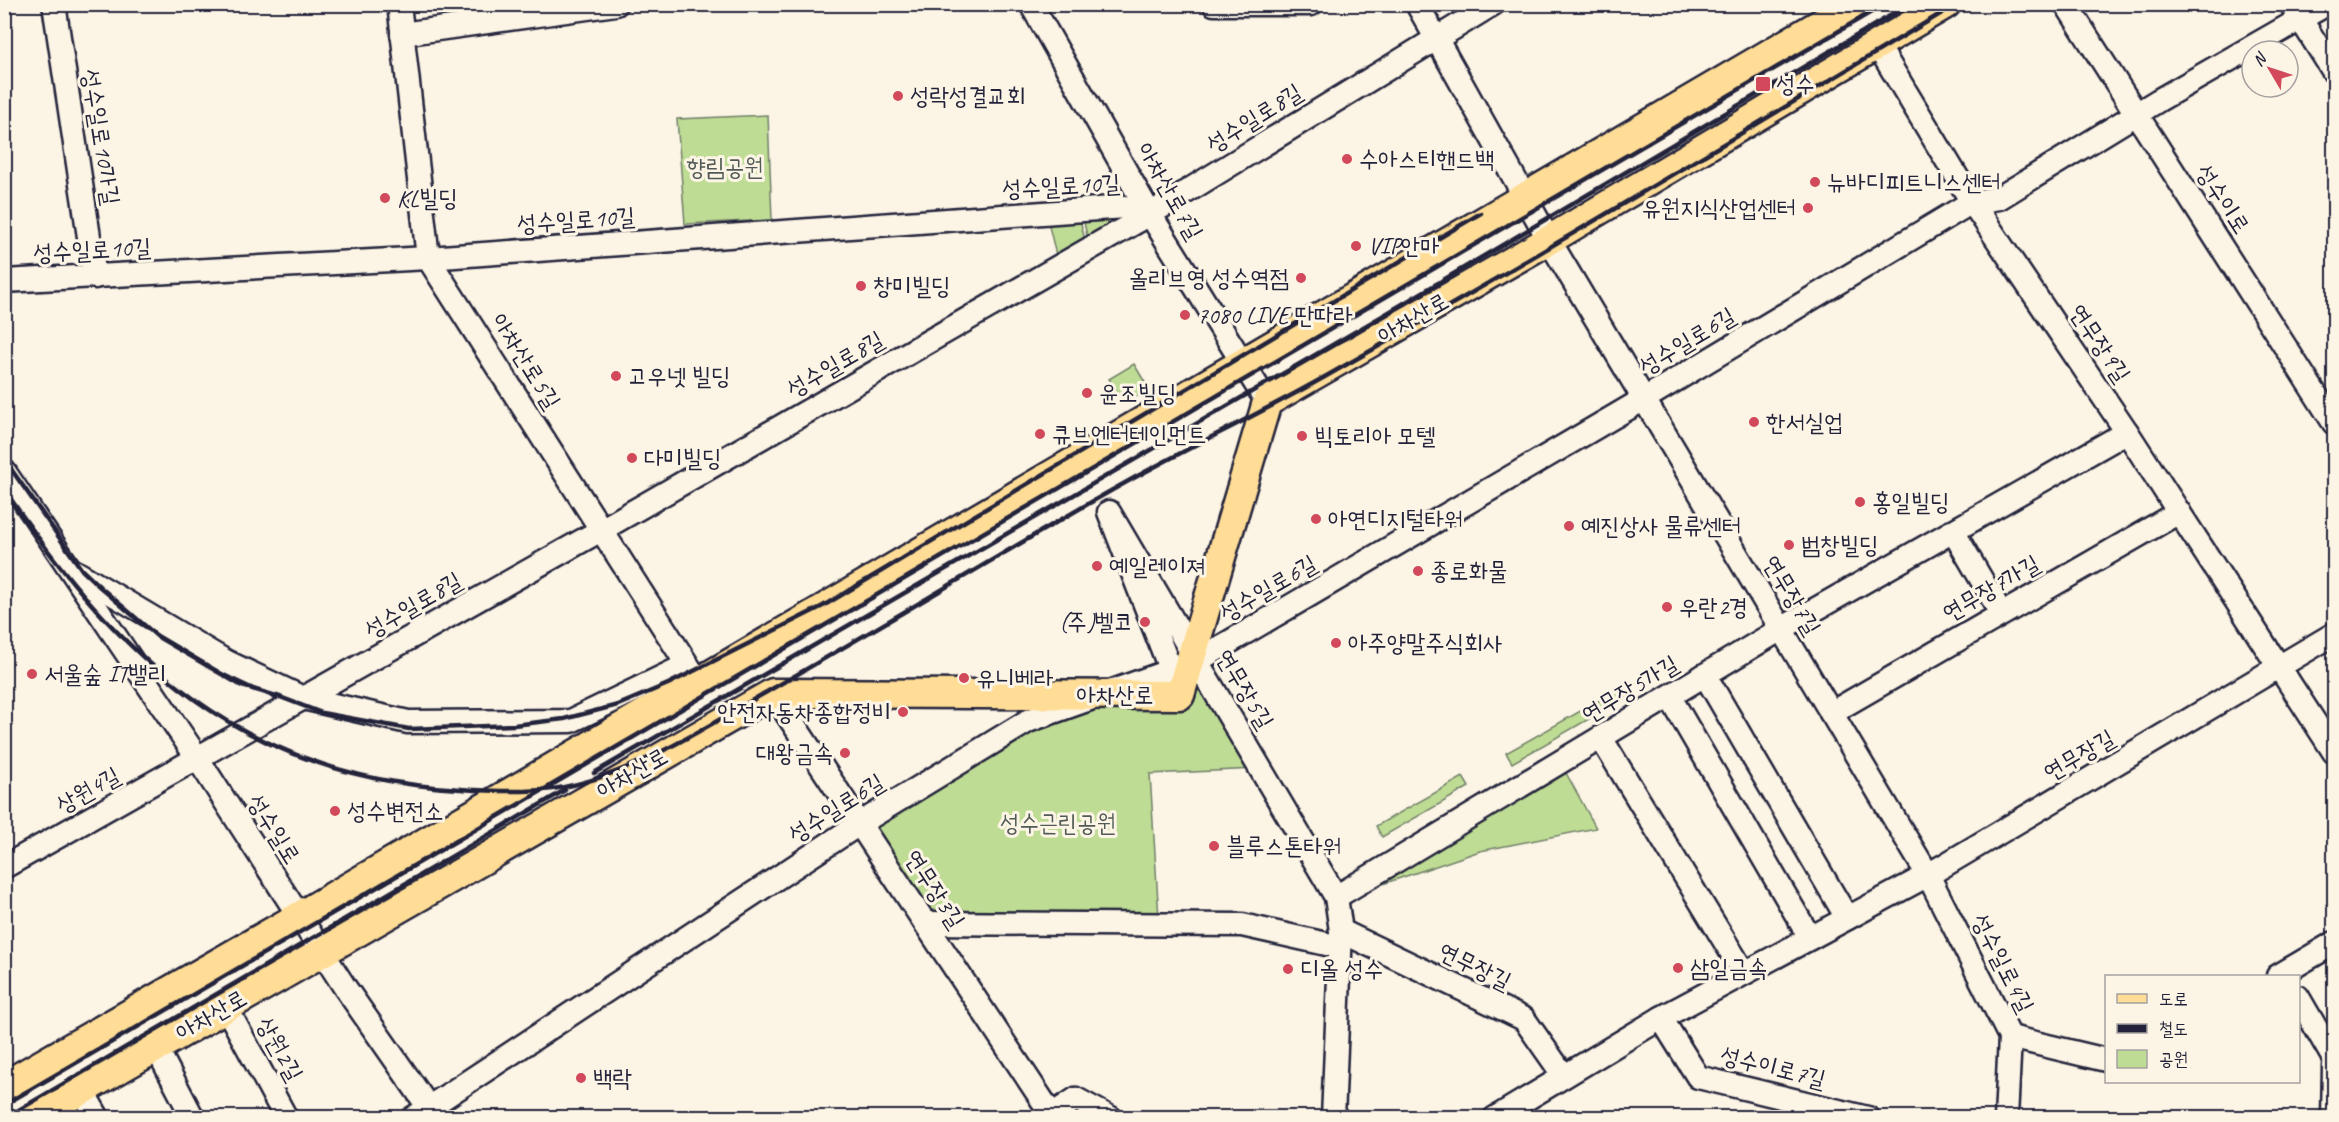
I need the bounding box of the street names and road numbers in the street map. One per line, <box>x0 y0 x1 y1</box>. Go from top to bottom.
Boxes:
street label: 성수일로10가길 <box>75 67 127 207</box>
street label: 성수일로8길 <box>1201 77 1307 159</box>
street label: 아차산로7길 <box>1130 137 1210 245</box>
street label: 성수이로 <box>2189 158 2257 240</box>
street label: 성수일로10길 <box>1001 168 1121 204</box>
street label: 성수일로10길 <box>516 201 636 239</box>
street label: 성수일로10길 <box>32 232 152 268</box>
street label: 아차산로 <box>1372 286 1454 350</box>
street label: 연무장9길 <box>2063 298 2137 388</box>
street label: 성수일로6길 <box>1633 300 1741 382</box>
street label: 아차산로5길 <box>485 308 567 414</box>
street label: 성수일로8길 <box>781 324 889 404</box>
street label: 성수일로6길 <box>1214 548 1322 628</box>
street label: 연무장7가길 <box>1937 548 2045 628</box>
street label: 연무장7길 <box>1756 550 1828 640</box>
street label: 성수일로8길 <box>359 565 467 645</box>
street label: 연무장5길 <box>1209 644 1281 734</box>
street label: 연무장5가길 <box>1576 648 1684 730</box>
street label: 아차산로 <box>1076 680 1154 710</box>
street label: 연무장길 <box>2038 723 2120 787</box>
street label: 아차산로 <box>591 741 673 805</box>
street label: 상원4길 <box>51 760 125 820</box>
street label: 성수일로6길 <box>783 767 889 849</box>
street label: 성수일로 <box>241 788 307 870</box>
street label: 연무장3길 <box>898 844 972 934</box>
street label: 성수일로4길 <box>1965 908 2041 1018</box>
street label: 연무장길 <box>1434 936 1516 996</box>
street label: 아차산로 <box>170 983 252 1047</box>
street label: 상원2길 <box>250 1012 310 1086</box>
street label: 성수이로7길 <box>1717 1039 1829 1095</box>

